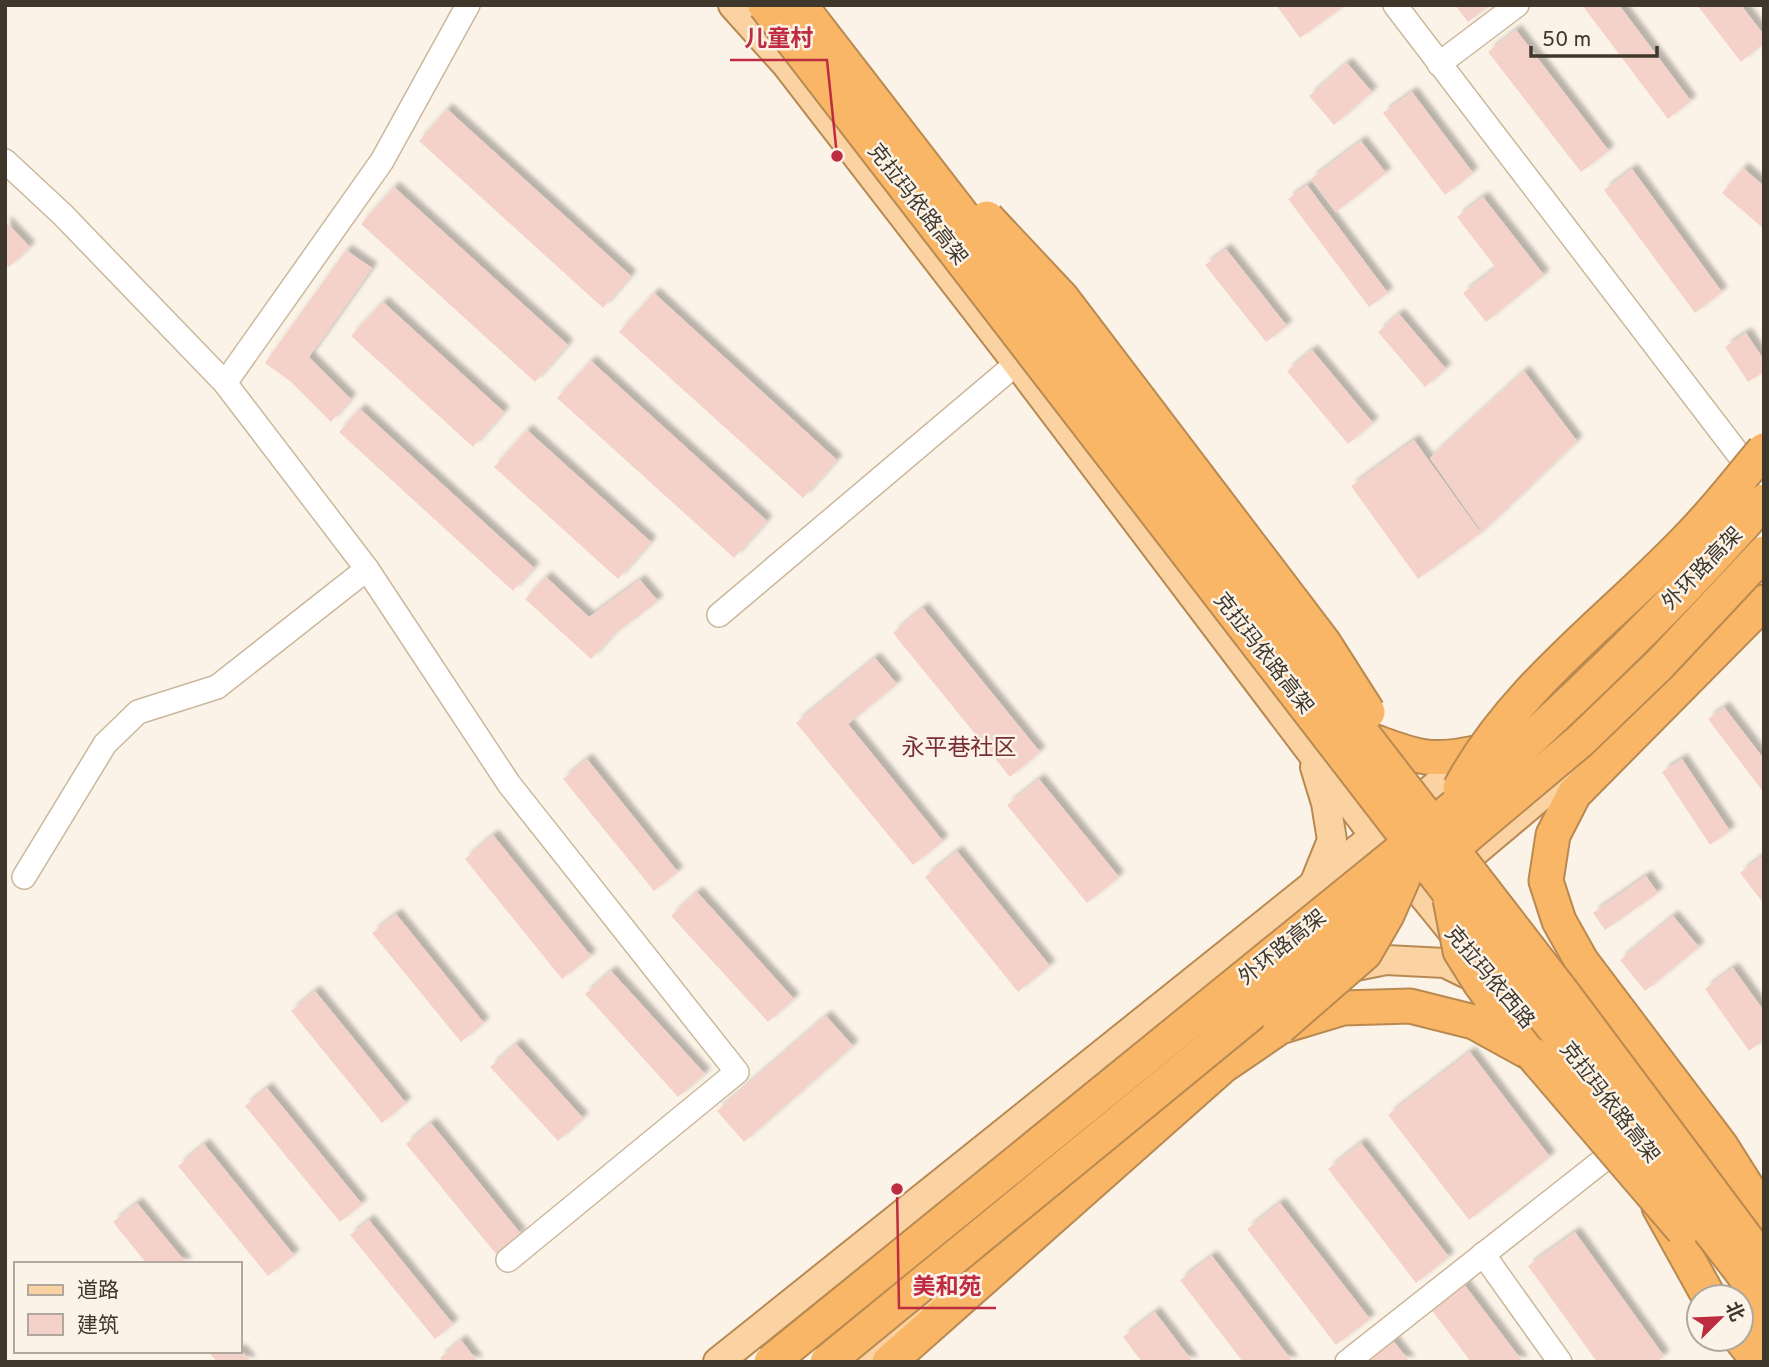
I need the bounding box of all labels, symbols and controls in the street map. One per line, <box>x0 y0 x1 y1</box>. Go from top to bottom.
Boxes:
scale bar <box>1531 14 1657 58</box>
callout: 儿童村 <box>730 16 827 60</box>
text: 儿童村 <box>745 26 814 55</box>
text: 50 m <box>1542 27 1591 54</box>
street label: 克拉玛依路高架 <box>861 139 973 271</box>
street label: 外环路高架 <box>1657 522 1749 616</box>
street label: 克拉玛依路高架 <box>1207 588 1319 720</box>
district label: 永平巷社区 <box>902 735 1017 764</box>
street label: 外环路高架 <box>1234 905 1332 992</box>
street label: 克拉玛依西路 <box>1438 921 1540 1035</box>
street label: 克拉玛依路高架 <box>1553 1037 1665 1169</box>
legend <box>14 1262 242 1353</box>
callout: 美和苑 <box>899 1264 996 1308</box>
text: 美和苑 <box>913 1274 982 1303</box>
text: 道路 <box>77 1278 119 1305</box>
north arrow <box>1685 1283 1755 1353</box>
text: 北 <box>1719 1298 1749 1325</box>
text: 建筑 <box>77 1313 119 1340</box>

